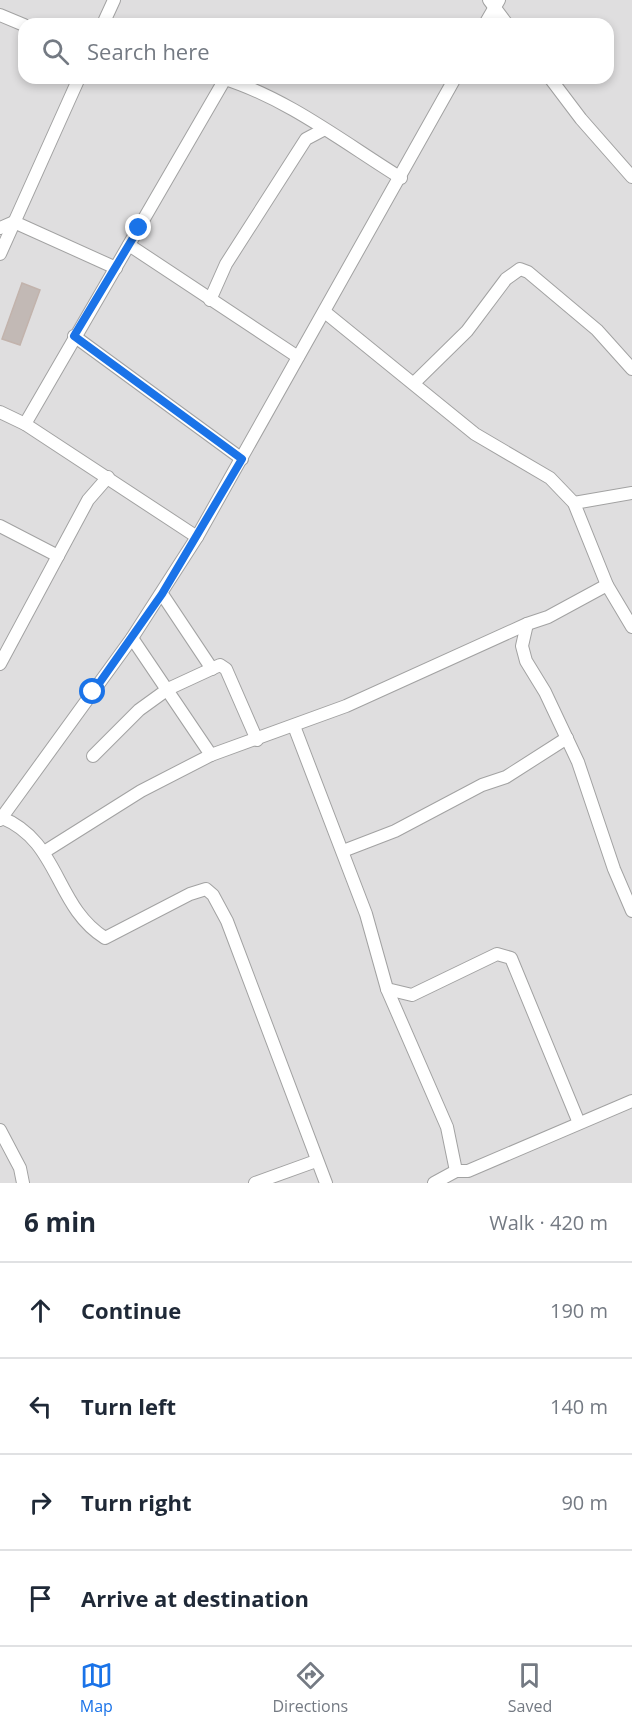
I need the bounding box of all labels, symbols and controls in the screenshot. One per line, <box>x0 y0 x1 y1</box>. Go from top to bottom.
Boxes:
search box <box>18 18 614 84</box>
icon: search <box>39 35 72 68</box>
text: Search here <box>87 36 210 66</box>
route end <box>125 214 151 240</box>
route start <box>79 678 105 704</box>
text: 6 min <box>24 1204 96 1240</box>
text: Walk · 420 m <box>489 1209 608 1236</box>
icon: ahead <box>24 1294 57 1327</box>
text: Continue <box>81 1295 181 1325</box>
text: 190 m <box>550 1297 608 1324</box>
icon: left <box>24 1390 57 1423</box>
text: Turn left <box>81 1391 176 1421</box>
text: 140 m <box>550 1393 608 1420</box>
icon: right <box>24 1486 57 1519</box>
text: Turn right <box>81 1487 192 1517</box>
text: 90 m <box>561 1489 608 1516</box>
icon: arrive <box>24 1582 57 1615</box>
text: Arrive at destination <box>81 1583 309 1613</box>
tab: Map <box>80 1659 113 1717</box>
tab: Directions <box>272 1659 348 1717</box>
tab: Saved <box>508 1659 552 1717</box>

